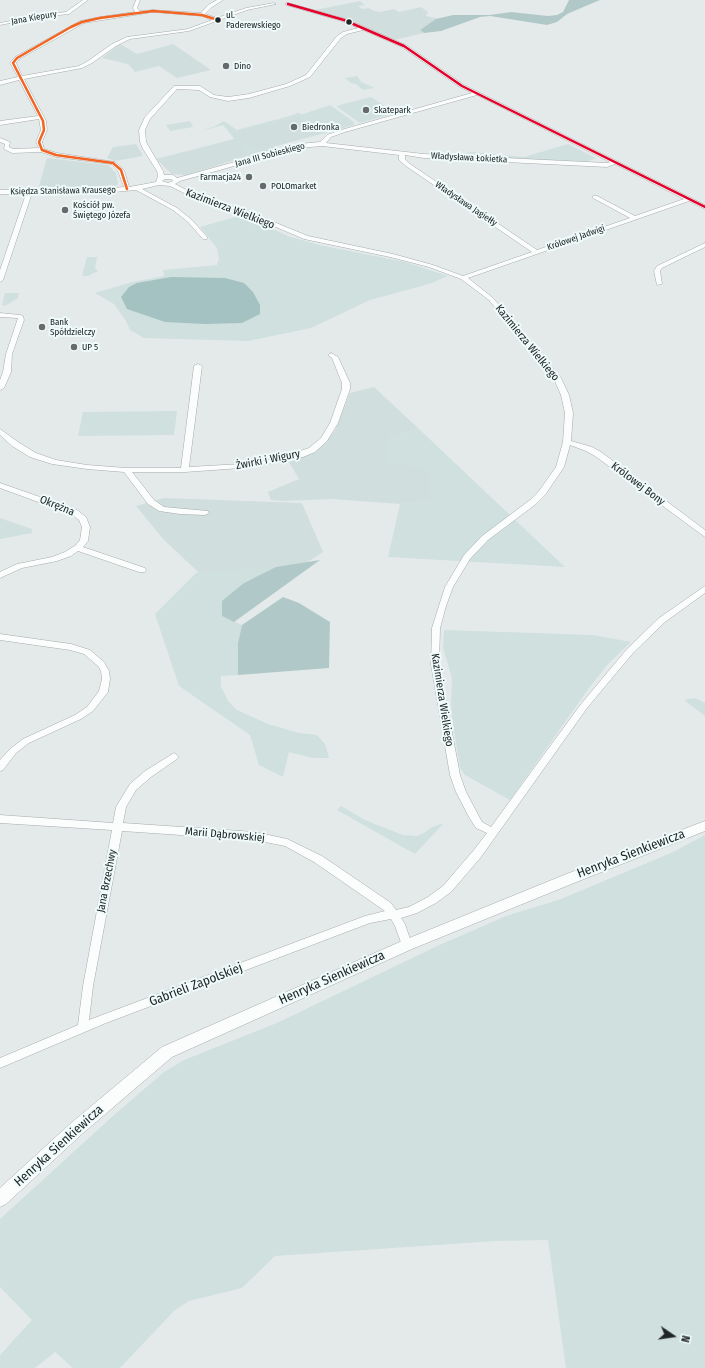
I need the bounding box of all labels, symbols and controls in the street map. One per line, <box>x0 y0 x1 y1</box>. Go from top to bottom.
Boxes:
street label: Jana Kiepury <box>10 9 58 27</box>
place label: ul. Paderewskiego <box>226 10 281 31</box>
marker: ul. Paderewskiego <box>213 15 223 25</box>
unlabelled marker <box>344 17 354 27</box>
marker: Dino <box>221 61 231 71</box>
place label: Dino <box>234 61 251 71</box>
marker: Skatepark <box>361 105 371 115</box>
place label: Skatepark <box>374 105 411 115</box>
marker: Biedronka <box>289 122 299 132</box>
place label: Biedronka <box>302 122 339 132</box>
street label: Jana III Sobieskiego <box>234 141 306 169</box>
street label: Władysława Łokietka <box>431 151 507 165</box>
place label: Farmacja24 <box>200 172 241 182</box>
marker: Farmacja24 <box>244 172 254 182</box>
street label: Władysława Jagiełły <box>433 179 499 229</box>
marker: POLOmarket <box>258 181 268 191</box>
place label: POLOmarket <box>271 181 317 191</box>
street label: Księdza Stanisława Krausego <box>10 185 116 197</box>
street label: Kazimierza Wielkiego <box>184 186 276 232</box>
place label: Kościół pw. Świętego Józefa <box>73 200 130 221</box>
marker: Kościół pw. Świętego Józefa <box>60 205 70 215</box>
street label: Królowej Jadwigi <box>546 223 606 253</box>
street label: Kazimierza Wielkiego <box>492 302 562 384</box>
place label: Bank Spółdzielczy <box>50 317 95 338</box>
marker: Bank Spółdzielczy <box>37 322 47 332</box>
marker: UP 5 <box>69 342 79 352</box>
place label: UP 5 <box>82 342 98 352</box>
street label: Żwirki i Wigury <box>235 447 301 473</box>
street label: Królowej Bony <box>608 459 668 509</box>
street label: Okrężna <box>38 493 76 519</box>
street label: Kazimierza Wielkiego <box>428 652 456 748</box>
street label: Marii Dąbrowskiej <box>185 825 265 845</box>
street label: Henryka Sienkiewicza <box>575 826 687 882</box>
street label: Jana Brzechwy <box>94 848 120 914</box>
street label: Henryka Sienkiewicza <box>277 948 387 1008</box>
street label: Gabrieli Zapolskiej <box>147 960 245 1010</box>
street label: Henryka Sienkiewicza <box>11 1102 107 1190</box>
north arrow <box>653 1316 693 1356</box>
text: N <box>678 1334 692 1343</box>

